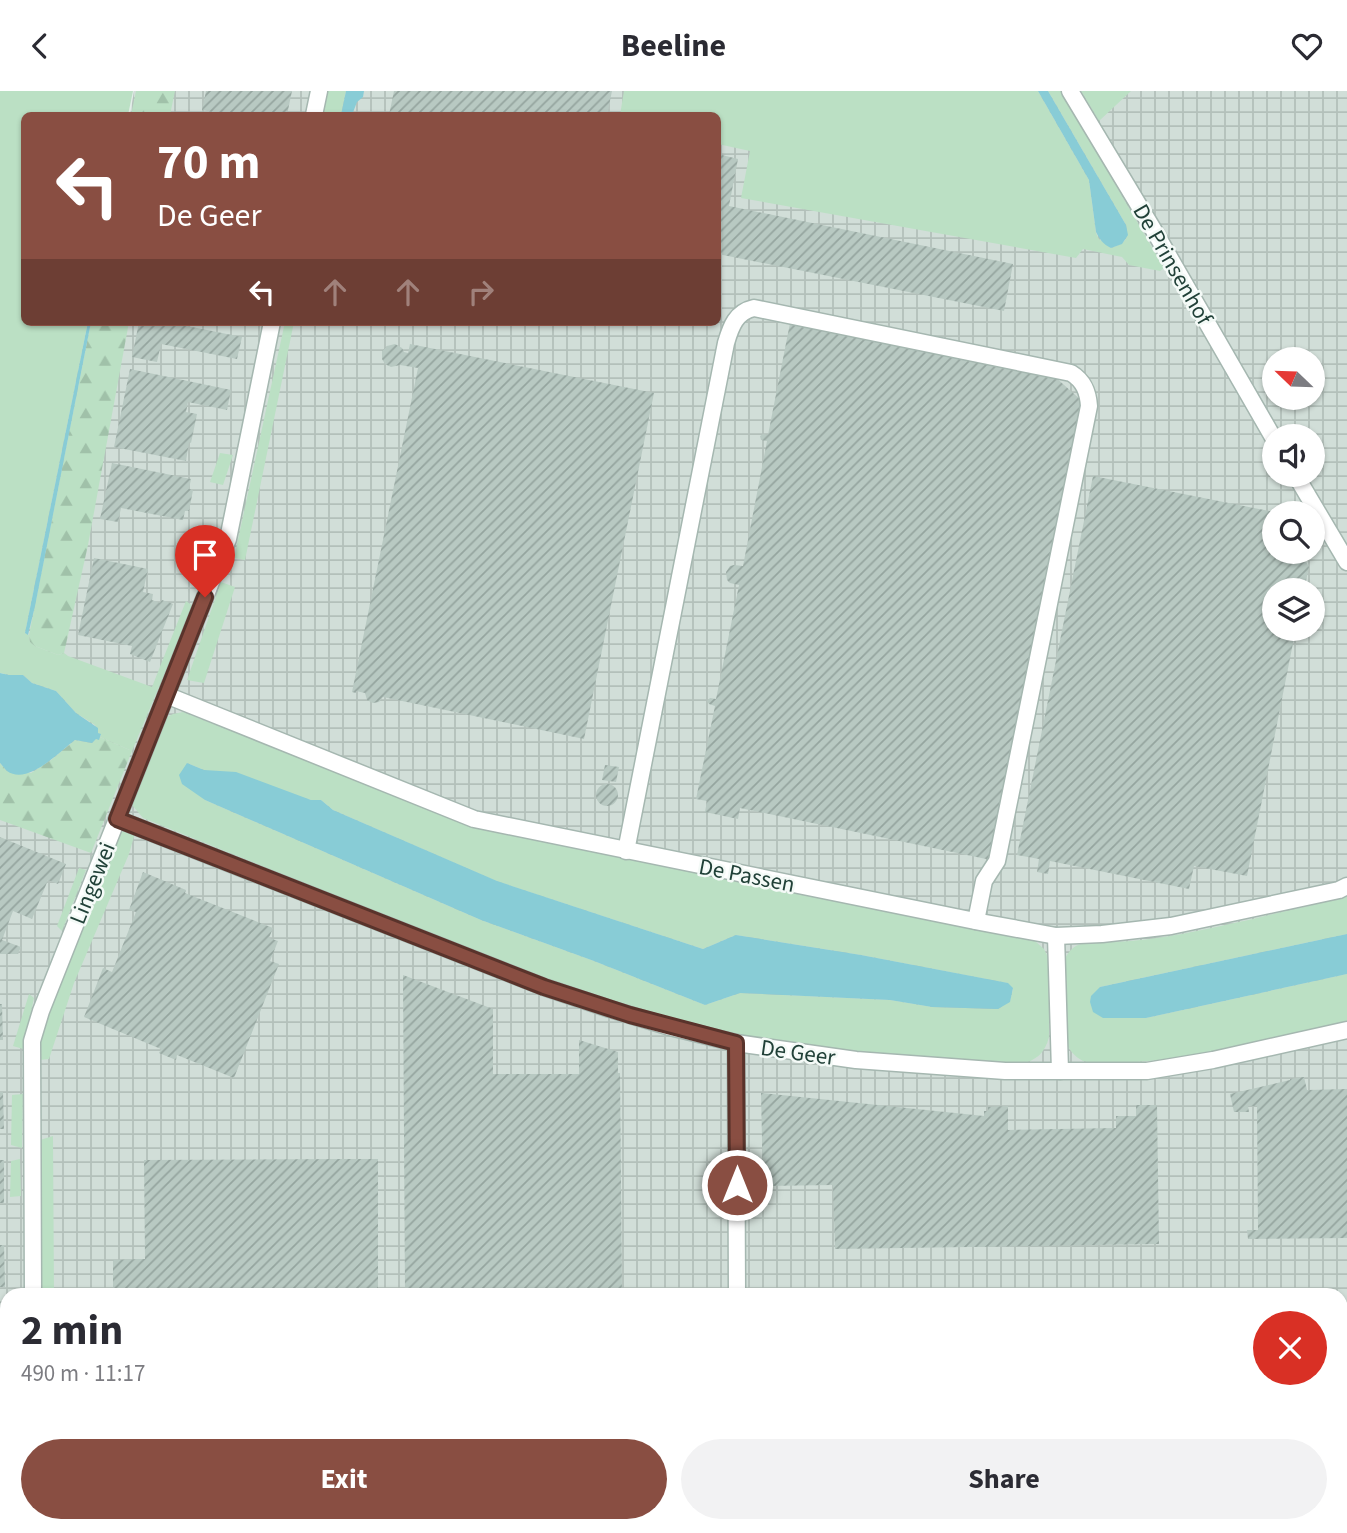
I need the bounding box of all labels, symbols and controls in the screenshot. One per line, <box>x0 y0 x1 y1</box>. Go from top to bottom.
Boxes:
text: Beeline <box>621 23 726 69</box>
icon: back <box>21 27 59 65</box>
icon: heart <box>1288 27 1326 65</box>
text: 70 m <box>157 128 261 198</box>
icon: left <box>42 140 133 231</box>
text: De Geer <box>157 193 262 239</box>
street label: De Prinsenhof <box>1125 198 1221 332</box>
icon: left <box>243 273 281 311</box>
icon: ahead <box>316 273 354 311</box>
icon: ahead <box>389 273 427 311</box>
icon: right <box>462 273 500 311</box>
north arrow <box>1262 347 1325 409</box>
map controls <box>1262 347 1325 641</box>
button: sound <box>1262 424 1325 487</box>
button: search <box>1262 501 1325 564</box>
pin <box>175 525 235 597</box>
icon: arrive <box>186 536 224 574</box>
button: layers <box>1262 578 1325 641</box>
street label: Lingewei <box>61 837 124 929</box>
street label: De Passen <box>696 850 798 901</box>
street label: De Geer <box>758 1031 838 1074</box>
position arrow <box>700 1148 774 1222</box>
text: 2 min <box>21 1301 123 1361</box>
button: close <box>1253 1311 1327 1385</box>
text: 490 m · 11:17 <box>21 1357 145 1390</box>
button: Exit <box>21 1439 667 1519</box>
button: Share <box>681 1439 1327 1519</box>

